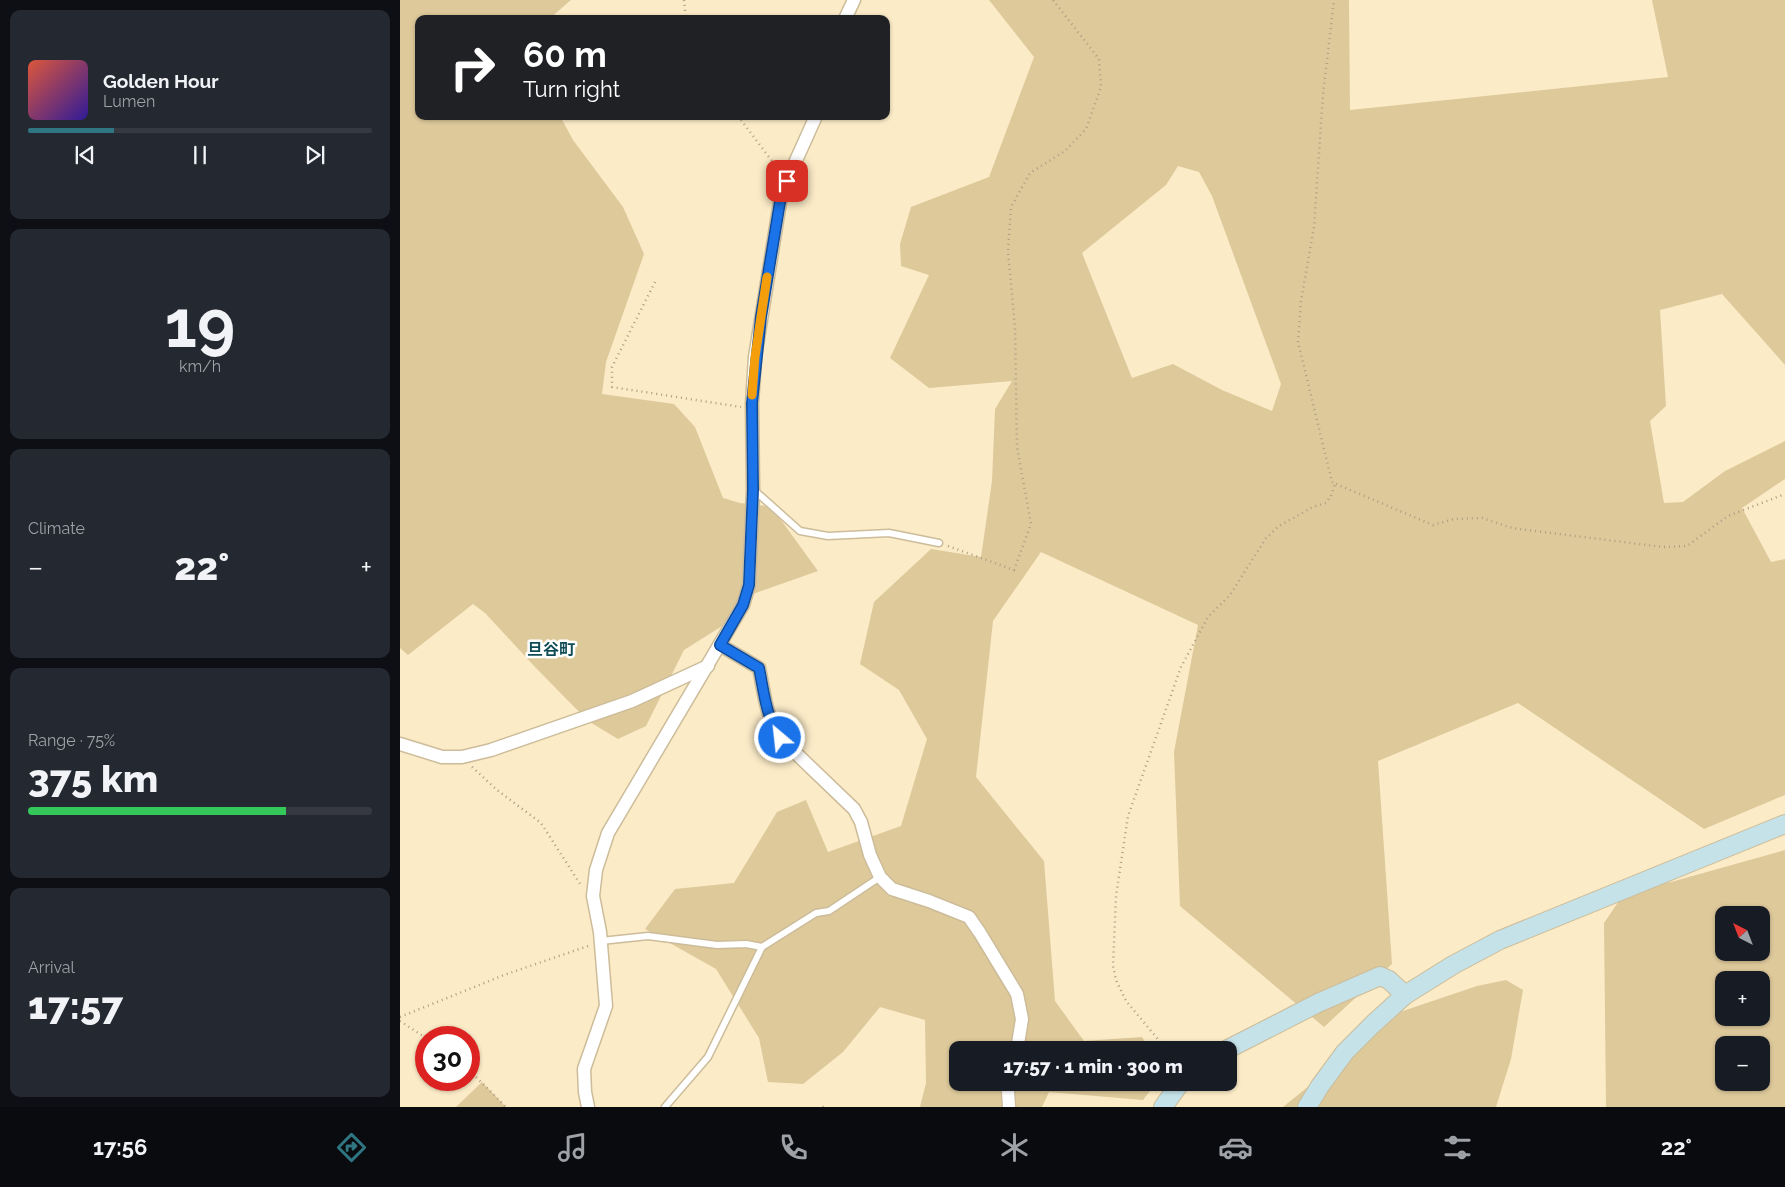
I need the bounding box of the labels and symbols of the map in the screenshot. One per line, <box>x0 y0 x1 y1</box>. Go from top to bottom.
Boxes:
pin <box>766 160 808 202</box>
district label: 旦谷町 <box>527 640 575 659</box>
position arrow <box>753 711 805 763</box>
north arrow <box>1715 906 1770 961</box>
speed limit sign: 30 <box>415 1026 480 1091</box>

